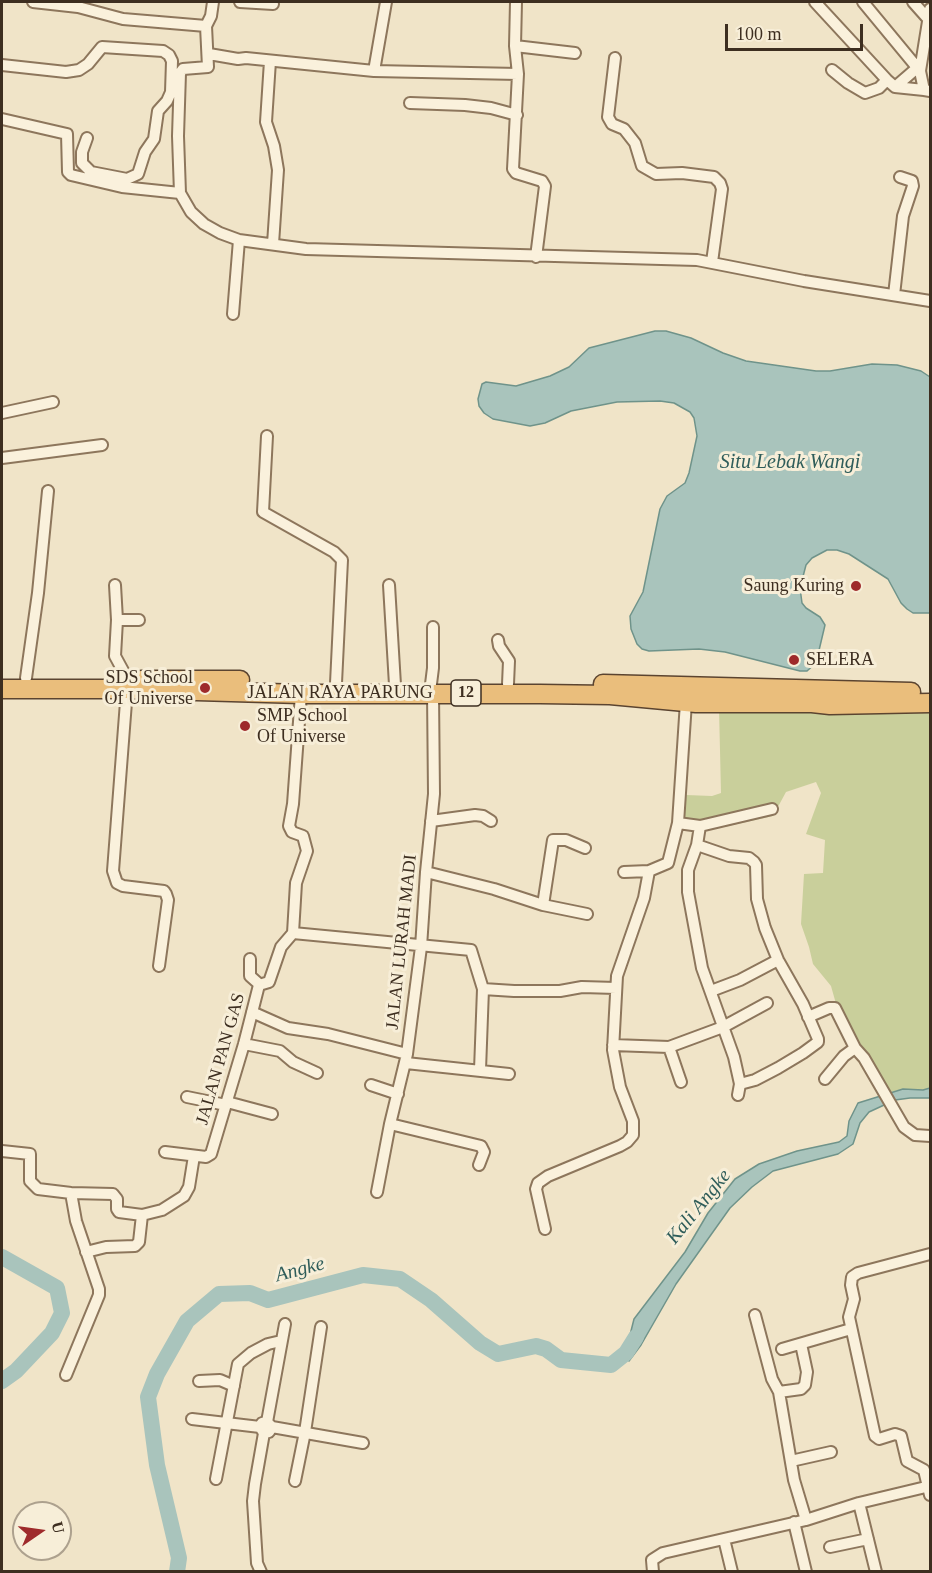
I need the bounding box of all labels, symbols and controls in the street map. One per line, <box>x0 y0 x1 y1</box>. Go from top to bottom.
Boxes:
scale bar <box>728 12 866 50</box>
text: 100 m <box>736 24 782 44</box>
water label: Situ Lebak Wangi <box>720 451 860 475</box>
place label: Saung Kuring <box>744 575 844 597</box>
marker: Saung Kuring <box>849 579 863 593</box>
place label: SELERA <box>806 649 874 671</box>
marker: SELERA <box>787 653 801 667</box>
place label: SDS School Of Universe <box>105 667 193 710</box>
road number: 12 <box>451 680 481 706</box>
marker: SDS School Of Universe <box>198 681 212 695</box>
street label: JALAN RAYA PARUNG <box>247 682 433 704</box>
place label: SMP School Of Universe <box>257 705 348 748</box>
marker: SMP School Of Universe <box>238 719 252 733</box>
street label: JALAN LURAH MADI <box>382 853 422 1031</box>
street label: JALAN PAN GAS <box>192 990 250 1128</box>
water label: Kali Angke <box>662 1165 736 1249</box>
water label: Angke <box>273 1252 327 1288</box>
north arrow <box>12 1501 72 1561</box>
text: U <box>48 1520 68 1535</box>

